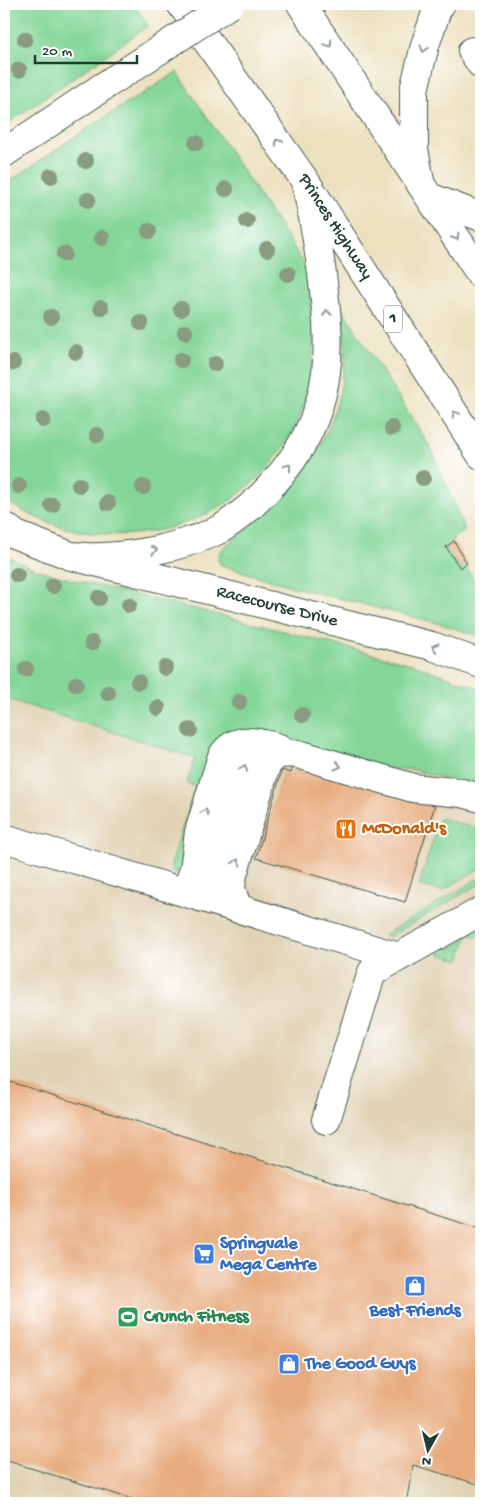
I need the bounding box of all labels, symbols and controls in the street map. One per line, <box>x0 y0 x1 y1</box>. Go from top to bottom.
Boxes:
scale bar <box>35 32 138 64</box>
one-way arrow <box>322 39 332 48</box>
text: 20 m <box>42 43 72 61</box>
one-way arrow <box>419 45 430 54</box>
one-way arrow <box>275 138 284 148</box>
street label: Princes Highway <box>292 169 377 284</box>
one-way arrow <box>450 231 460 240</box>
road number: 1 <box>384 306 402 332</box>
one-way arrow <box>322 308 333 316</box>
one-way arrow <box>452 411 461 420</box>
one-way arrow <box>282 463 291 472</box>
one-way arrow <box>149 545 158 555</box>
street label: Racecourse Drive <box>214 582 341 632</box>
one-way arrow <box>432 643 440 653</box>
one-way arrow <box>333 760 342 770</box>
one-way arrow <box>238 764 248 773</box>
one-way arrow <box>199 808 209 816</box>
restaurant icon: McDonald's <box>334 817 358 841</box>
place label: McDonald's <box>362 819 447 840</box>
one-way arrow <box>231 858 241 867</box>
place label: Springvale Mega Centre <box>220 1234 318 1276</box>
supermarket icon: Springvale Mega Centre <box>192 1242 216 1266</box>
shop icon: Best Friends <box>403 1274 427 1298</box>
place label: Best Friends <box>368 1301 462 1322</box>
sports icon: Crunch Fitness <box>116 1305 140 1329</box>
place label: Crunch Fitness <box>143 1307 250 1328</box>
shop icon: The Good Guys <box>277 1352 301 1376</box>
place label: The Good Guys <box>303 1354 417 1375</box>
north arrow <box>402 1424 452 1474</box>
text: N <box>421 1451 432 1469</box>

